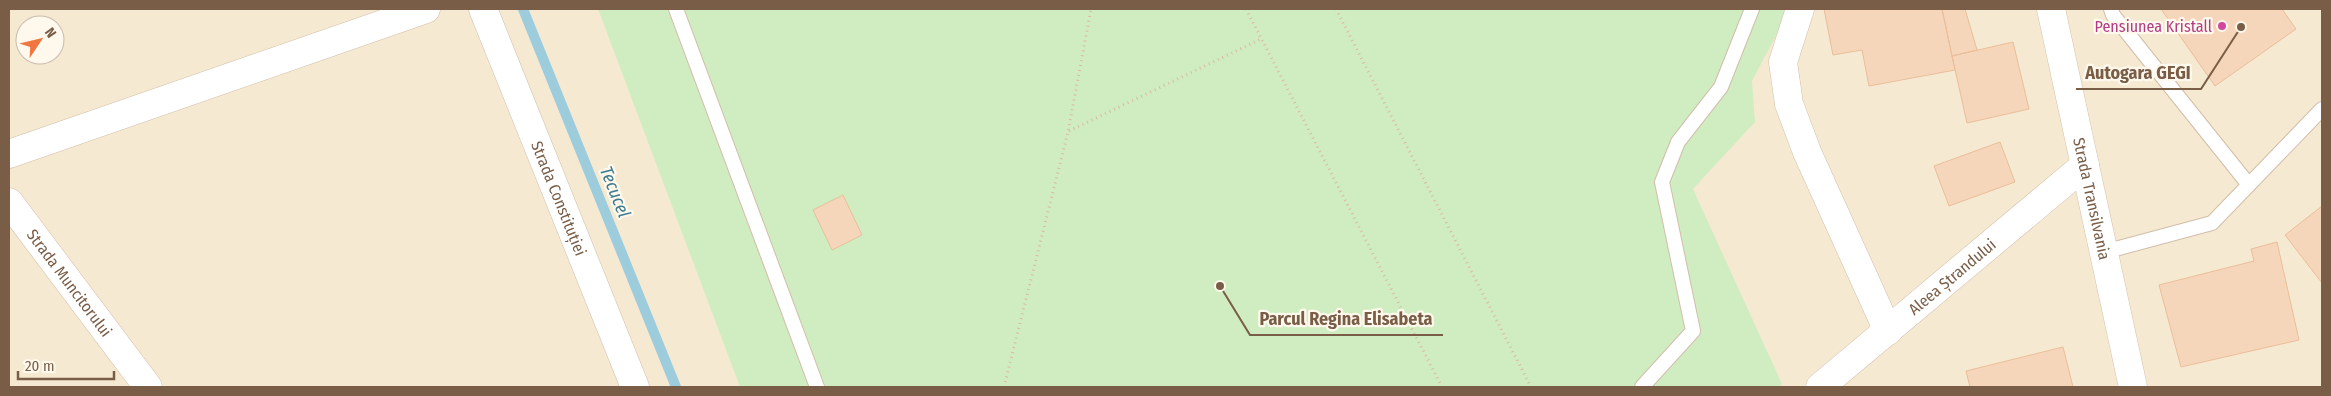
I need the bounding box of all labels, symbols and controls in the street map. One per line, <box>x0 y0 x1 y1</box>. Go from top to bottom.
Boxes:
north arrow <box>15 15 65 65</box>
place label: Pensiunea Kristall <box>2095 17 2212 36</box>
marker: Pensiunea Kristall <box>2216 20 2228 32</box>
text: N <box>41 25 60 41</box>
callout: Autogara GEGI <box>2076 56 2201 89</box>
text: Autogara GEGI <box>2084 62 2191 84</box>
street label: Strada Transilvania <box>2069 136 2114 262</box>
street label: Strada Constituției <box>527 138 590 259</box>
water label: Tecucel <box>595 163 635 221</box>
street label: Strada Muncitorului <box>23 226 116 341</box>
street label: Aleea Ștrandului <box>1905 235 2000 319</box>
callout: Parcul Regina Elisabeta <box>1250 302 1443 335</box>
text: Parcul Regina Elisabeta <box>1259 308 1433 330</box>
scale bar <box>18 348 114 380</box>
text: 20 m <box>25 357 55 375</box>

